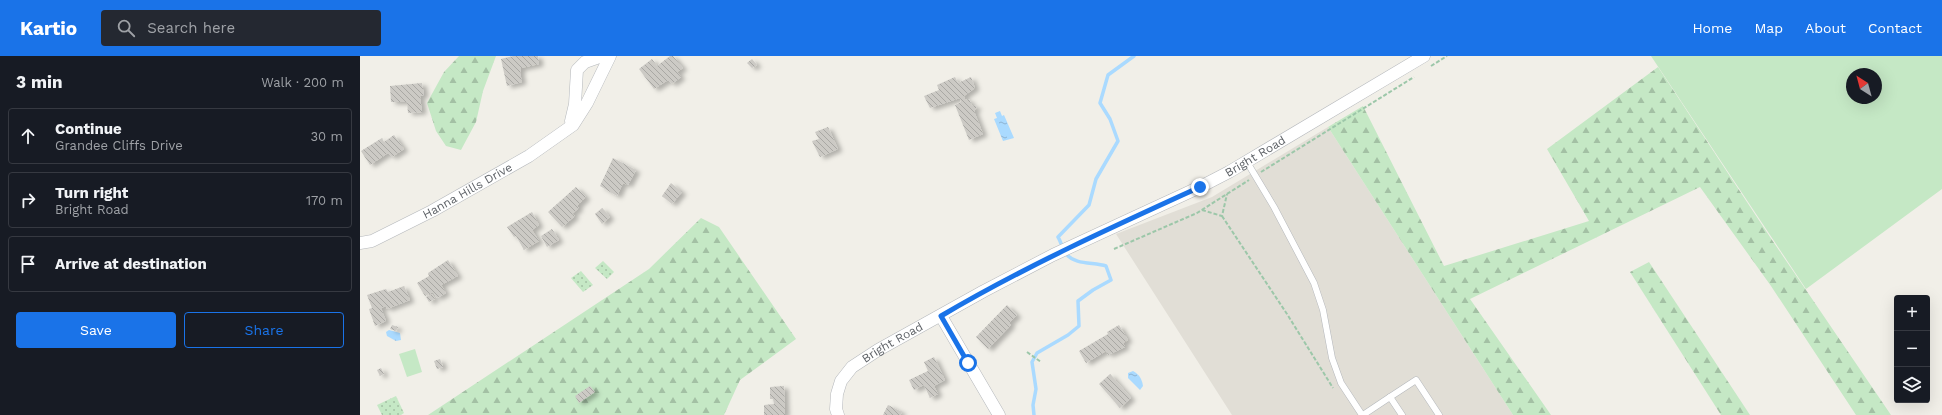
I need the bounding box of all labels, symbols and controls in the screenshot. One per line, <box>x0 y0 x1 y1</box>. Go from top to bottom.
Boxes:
search box <box>101 10 381 46</box>
text: Kartio <box>20 17 77 40</box>
icon: search <box>115 17 137 39</box>
text: Search here <box>147 19 235 37</box>
text: Home <box>1692 20 1732 36</box>
text: Map <box>1754 20 1783 36</box>
text: About <box>1805 20 1846 36</box>
text: Contact <box>1868 20 1922 36</box>
north arrow <box>1846 68 1882 104</box>
text: 3 min <box>16 72 62 92</box>
text: Walk · 200 m <box>261 75 344 90</box>
text: Continue <box>55 120 122 138</box>
icon: ahead <box>17 125 39 147</box>
text: 30 m <box>311 129 343 144</box>
street label: Bright Road <box>1222 133 1288 180</box>
text: Grandee Cliffs Drive <box>55 138 183 153</box>
street label: Hanna Hills Drive <box>420 160 515 222</box>
route end <box>1191 178 1209 196</box>
text: Turn right <box>55 184 128 202</box>
icon: right <box>17 189 39 211</box>
text: 170 m <box>306 193 343 208</box>
text: Bright Road <box>55 202 129 217</box>
icon: arrive <box>17 253 39 275</box>
text: Arrive at destination <box>55 255 207 273</box>
map controls <box>1894 295 1930 403</box>
button: + <box>1894 295 1930 331</box>
button: Save <box>16 312 176 348</box>
button: Share <box>184 312 344 348</box>
street label: Bright Road <box>859 319 925 366</box>
button: − <box>1894 331 1930 367</box>
route start <box>959 354 977 372</box>
button: layers <box>1894 367 1930 403</box>

